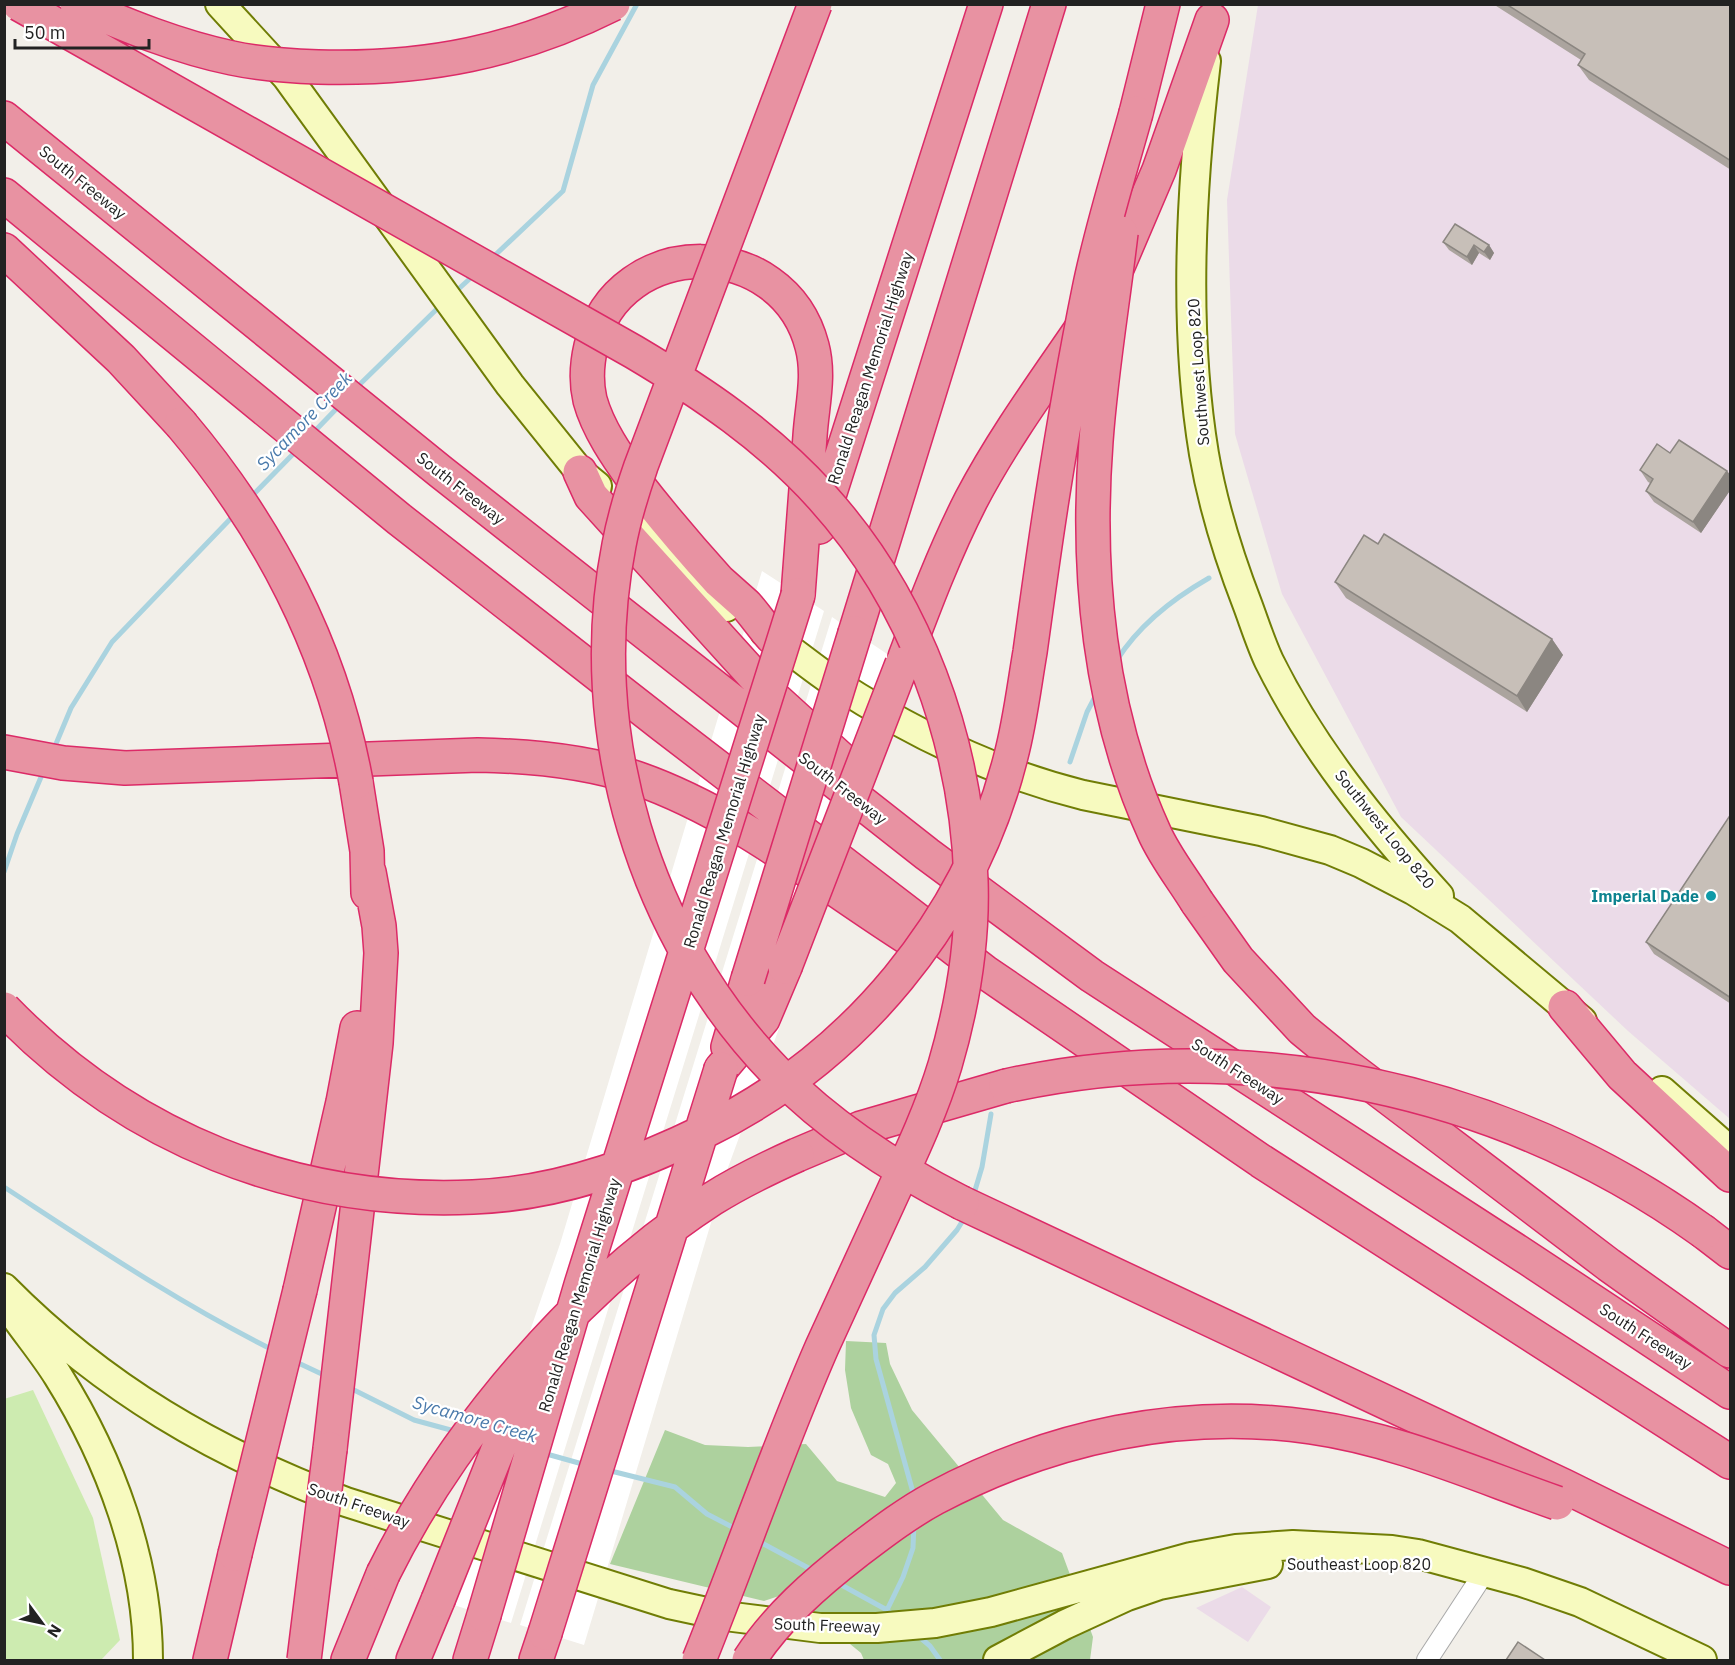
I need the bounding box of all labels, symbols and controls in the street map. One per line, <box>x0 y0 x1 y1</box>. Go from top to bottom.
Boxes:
scale bar <box>15 12 148 50</box>
text: 50 m <box>24 21 66 44</box>
street label: South Freeway <box>35 141 131 223</box>
street label: Ronald Reagan Memorial Highway <box>823 249 917 487</box>
street label: Southwest Loop 820 <box>1183 298 1213 446</box>
water label: Sycamore Creek <box>251 366 357 475</box>
street label: South Freeway <box>413 447 509 529</box>
street label: Ronald Reagan Memorial Highway <box>679 712 769 950</box>
street label: South Freeway <box>795 747 891 829</box>
street label: Southwest Loop 820 <box>1331 765 1439 893</box>
place label: Imperial Dade <box>1591 886 1699 906</box>
marker: Imperial Dade <box>1704 889 1718 903</box>
street label: South Freeway <box>1188 1034 1288 1108</box>
street label: Ronald Reagan Memorial Highway <box>534 1176 624 1414</box>
street label: South Freeway <box>1596 1299 1696 1373</box>
water label: Sycamore Creek <box>410 1390 540 1448</box>
street label: South Freeway <box>305 1478 413 1532</box>
street label: Southeast Loop 820 <box>1287 1554 1431 1574</box>
north arrow <box>12 1593 72 1653</box>
street label: South Freeway <box>774 1613 880 1637</box>
text: N <box>43 1621 66 1641</box>

